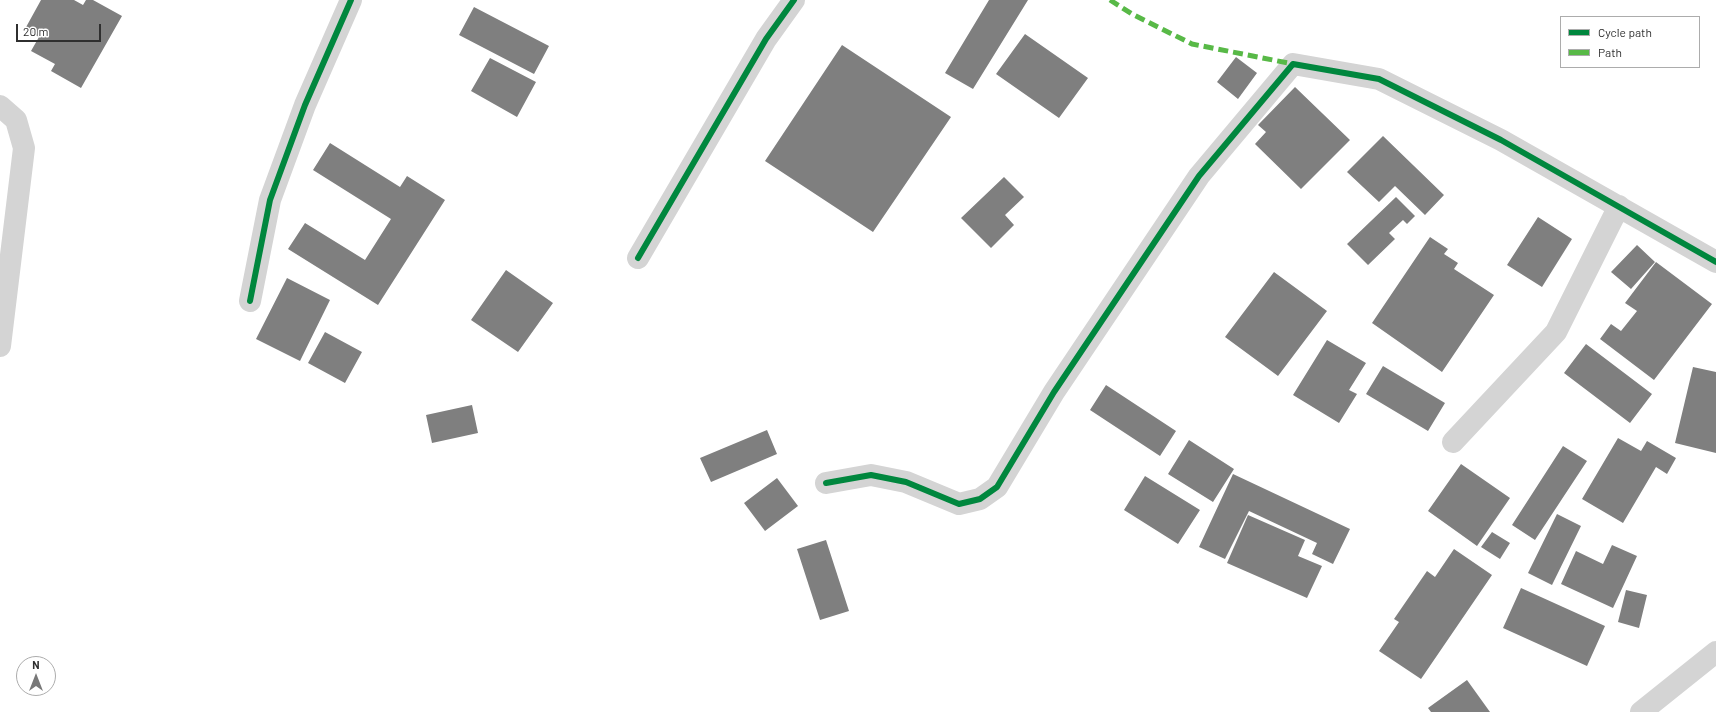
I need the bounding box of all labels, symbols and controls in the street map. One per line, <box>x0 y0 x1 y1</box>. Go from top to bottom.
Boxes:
scale bar <box>18 16 103 42</box>
legend <box>1560 16 1700 68</box>
text: 20 m <box>23 24 49 38</box>
text: Cycle path <box>1598 25 1652 39</box>
text: Path <box>1598 45 1622 59</box>
north arrow <box>16 656 56 696</box>
text: N <box>32 658 40 671</box>

